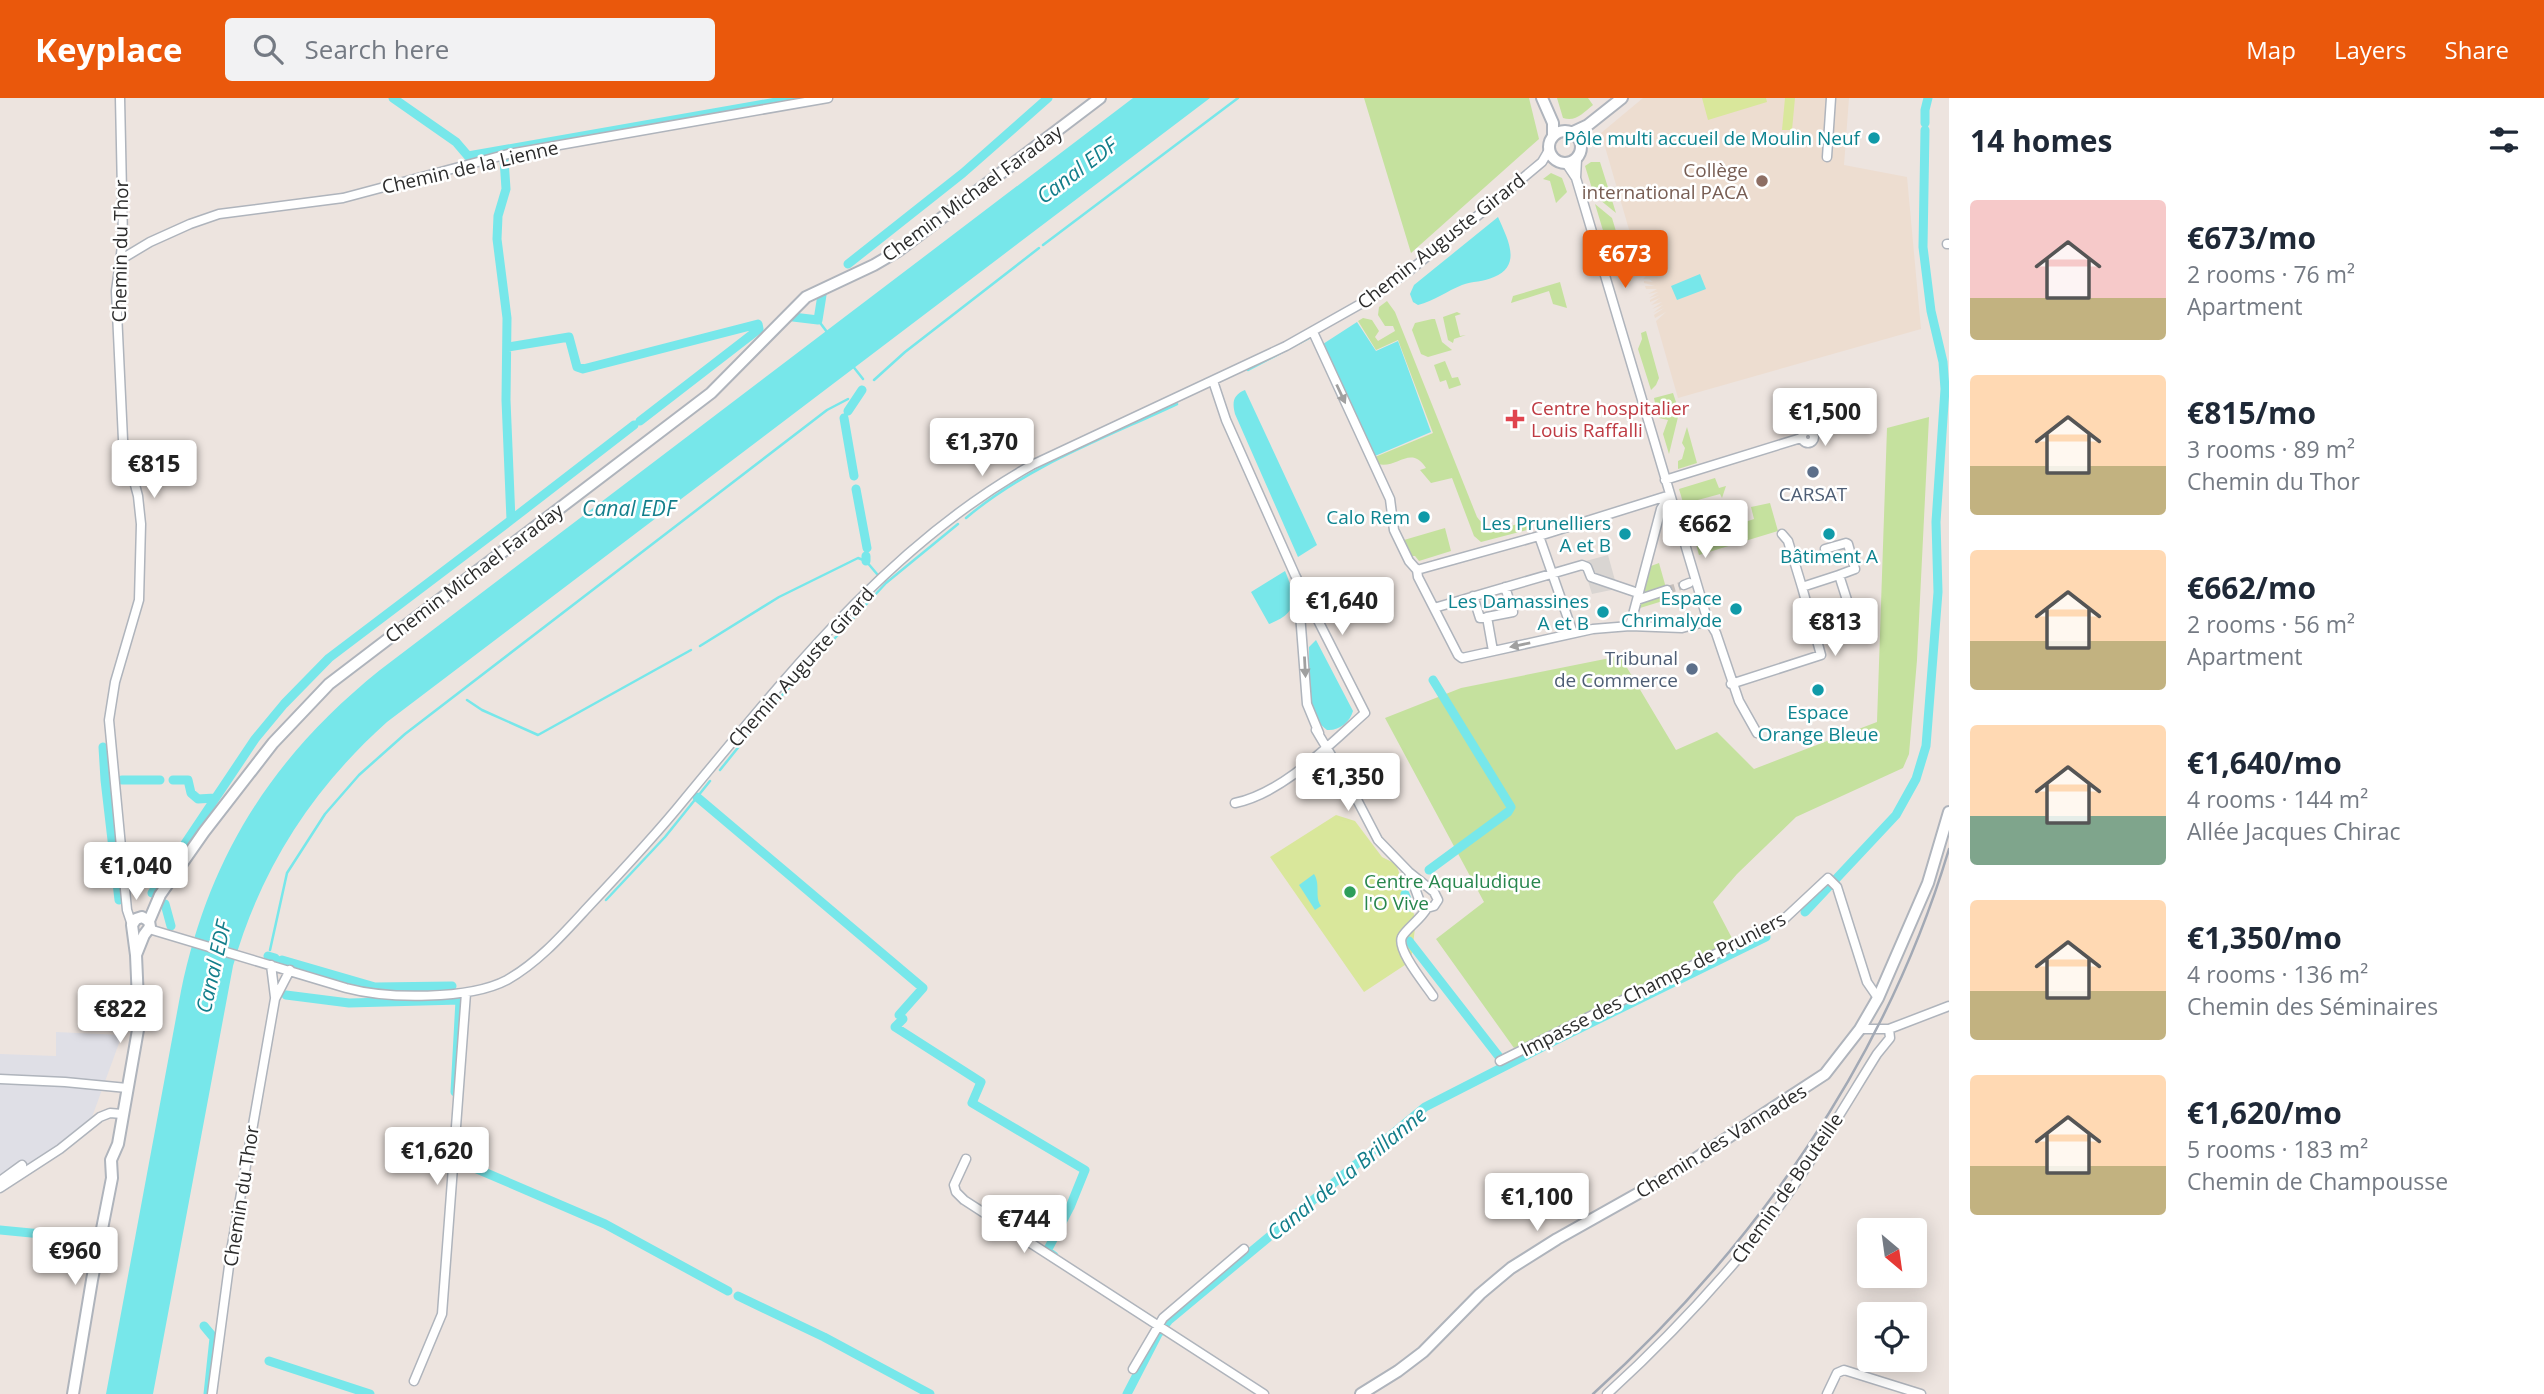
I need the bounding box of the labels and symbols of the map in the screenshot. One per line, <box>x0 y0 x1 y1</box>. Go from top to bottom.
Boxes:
street label: Chemin Michael Faraday <box>876 118 1068 267</box>
place label: Pôle multi accueil de Moulin Neuf <box>1564 125 1862 151</box>
water label: Canal EDF <box>1030 130 1124 210</box>
marker: Pôle multi accueil de Moulin Neuf <box>1866 130 1882 146</box>
street label: Chemin de la Lienne <box>379 134 561 200</box>
place label: Collège international PACA <box>1582 157 1748 205</box>
street label: Chemin Auguste Girard <box>1352 167 1530 315</box>
marker: Collège international PACA <box>1754 173 1770 189</box>
street label: Chemin du Thor <box>106 179 134 323</box>
pin: €673 <box>1584 230 1666 290</box>
one-way arrow <box>1336 384 1347 405</box>
pin: €1,500 <box>1768 388 1882 448</box>
place label: Centre hospitalier Louis Raffalli <box>1531 395 1690 443</box>
marker: Centre hospitalier Louis Raffalli <box>1505 409 1525 429</box>
pin: €1,370 <box>925 418 1039 478</box>
pin: €815 <box>113 440 195 500</box>
marker: CARSAT <box>1805 464 1821 480</box>
place label: CARSAT <box>1779 481 1848 507</box>
water label: Canal EDF <box>582 494 678 522</box>
street label: Chemin Michael Faraday <box>379 497 569 649</box>
pin: €662 <box>1664 500 1746 560</box>
place label: Calo Rem <box>1326 504 1410 530</box>
marker: Calo Rem <box>1416 509 1432 525</box>
place label: Les Prunelliers A et B <box>1481 510 1611 558</box>
marker: Les Prunelliers A et B <box>1617 526 1633 542</box>
marker: Bâtiment A <box>1821 526 1837 542</box>
place label: Bâtiment A <box>1780 543 1878 569</box>
pin: €1,640 <box>1285 578 1399 637</box>
street label: Chemin Auguste Girard <box>722 582 880 752</box>
place label: Espace Chrimalyde <box>1621 585 1722 633</box>
place label: Les Damassines A et B <box>1448 588 1589 636</box>
pin: €813 <box>1794 598 1876 658</box>
marker: Espace Chrimalyde <box>1728 601 1744 617</box>
marker: Les Damassines A et B <box>1595 604 1611 620</box>
one-way arrow <box>1509 639 1531 650</box>
place label: Tribunal de Commerce <box>1554 645 1678 693</box>
one-way arrow <box>1299 656 1310 678</box>
marker: Tribunal de Commerce <box>1684 661 1700 677</box>
marker: Espace Orange Bleue <box>1810 682 1826 698</box>
place label: Espace Orange Bleue <box>1758 699 1878 747</box>
pin: €1,350 <box>1291 754 1405 813</box>
pin: €1,040 <box>79 842 193 902</box>
place label: Centre Aqualudique l'O Vive <box>1364 868 1541 916</box>
marker: Centre Aqualudique l'O Vive <box>1342 884 1358 900</box>
street label: Impasse des Champs de Pruniers <box>1516 906 1790 1062</box>
water label: Canal EDF <box>189 916 238 1016</box>
pin: €822 <box>79 986 161 1045</box>
street label: Chemin des Vannades <box>1631 1078 1811 1204</box>
water label: Canal de La Brillanne <box>1261 1100 1432 1246</box>
street label: Chemin de Bouteille <box>1725 1107 1849 1269</box>
street label: Chemin du Thor <box>217 1123 265 1269</box>
pin: €1,620 <box>380 1128 494 1187</box>
pin: €1,100 <box>1480 1174 1594 1233</box>
pin: €744 <box>983 1196 1065 1255</box>
north arrow <box>1857 1218 1927 1288</box>
pin: €960 <box>34 1228 116 1287</box>

